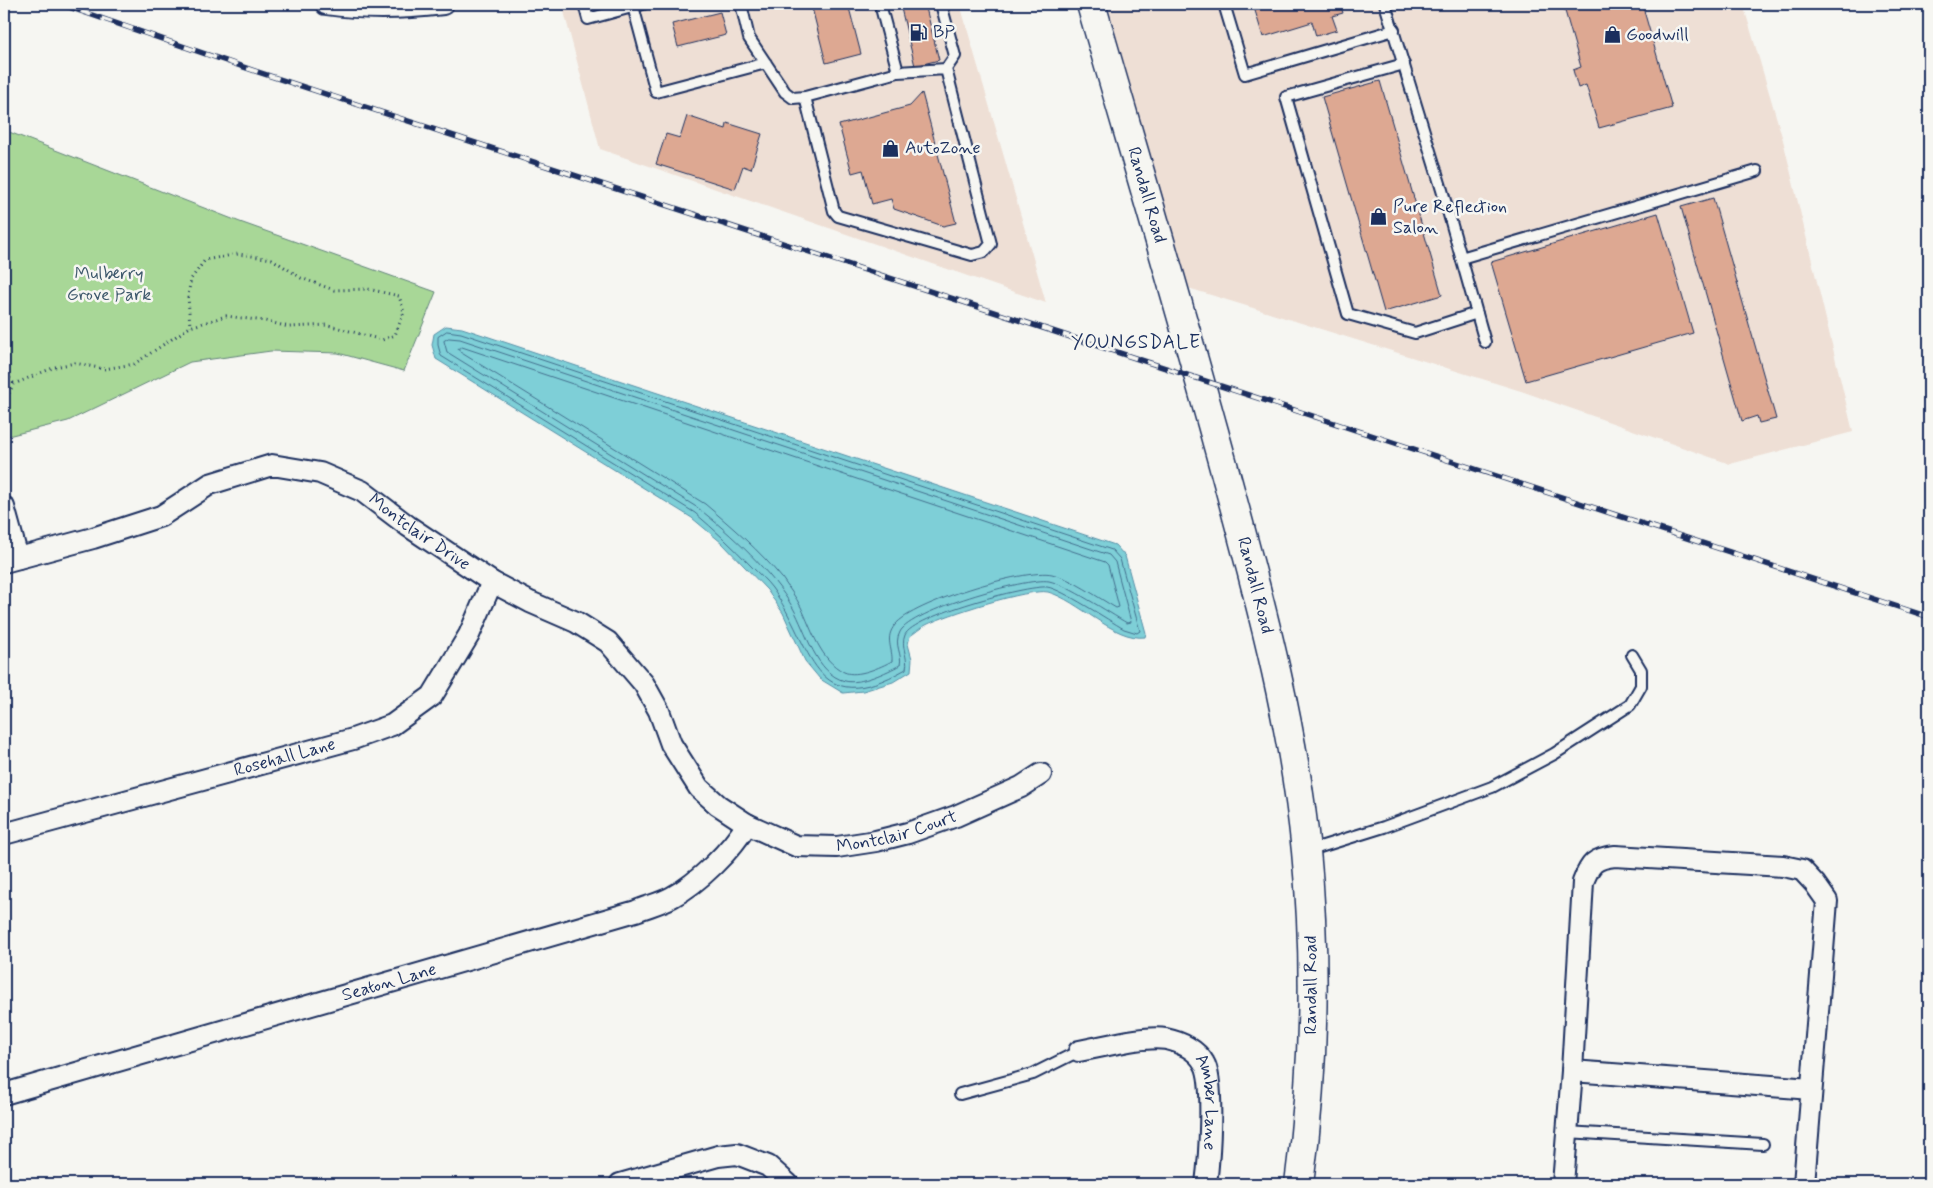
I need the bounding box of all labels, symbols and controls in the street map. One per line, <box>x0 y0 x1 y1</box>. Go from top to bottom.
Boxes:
place label: BP <box>933 20 955 44</box>
fuel station icon: BP <box>909 22 929 42</box>
place label: Goodwill <box>1626 23 1689 47</box>
shop icon: Goodwill <box>1602 25 1622 45</box>
place label: AutoZone <box>905 136 981 160</box>
shop icon: AutoZone <box>881 138 901 158</box>
street label: Randall Road <box>1121 144 1172 246</box>
place label: Pure Reflection Salon <box>1393 195 1507 240</box>
shop icon: Pure Reflection Salon <box>1369 207 1389 227</box>
park label: Mulberry Grove Park <box>67 262 151 307</box>
district label: YOUNGSDALE <box>1071 330 1201 355</box>
street label: Montclair Drive <box>363 488 475 576</box>
street label: Randall Road <box>1231 534 1279 636</box>
street label: Rosehall Lane <box>231 732 338 783</box>
street label: Montclair Court <box>835 805 960 859</box>
street label: Randall Road <box>1299 936 1323 1034</box>
street label: Seaton Lane <box>339 957 439 1008</box>
street label: Amber Lane <box>1189 1049 1222 1151</box>

